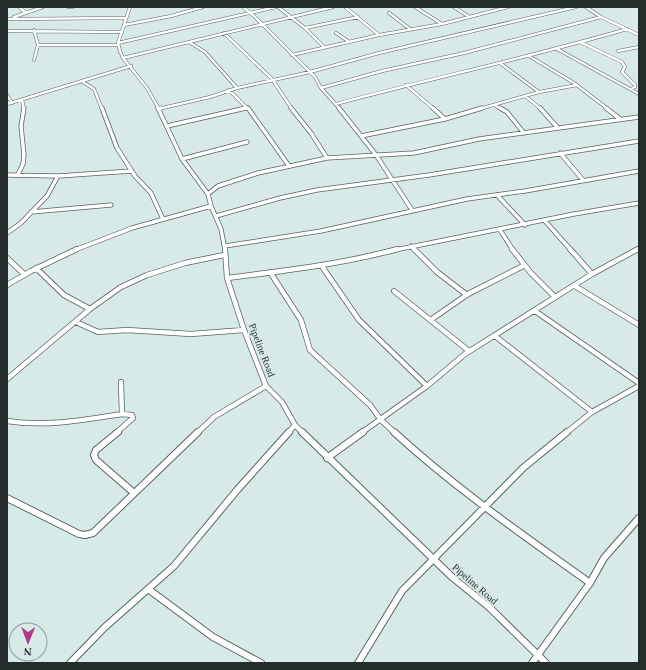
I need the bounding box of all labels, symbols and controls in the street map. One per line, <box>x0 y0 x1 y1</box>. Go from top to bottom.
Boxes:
street label: Pipeline Road <box>247 322 277 378</box>
street label: Pipeline Road <box>450 561 500 607</box>
north arrow <box>8 622 48 662</box>
text: N <box>24 646 32 658</box>

